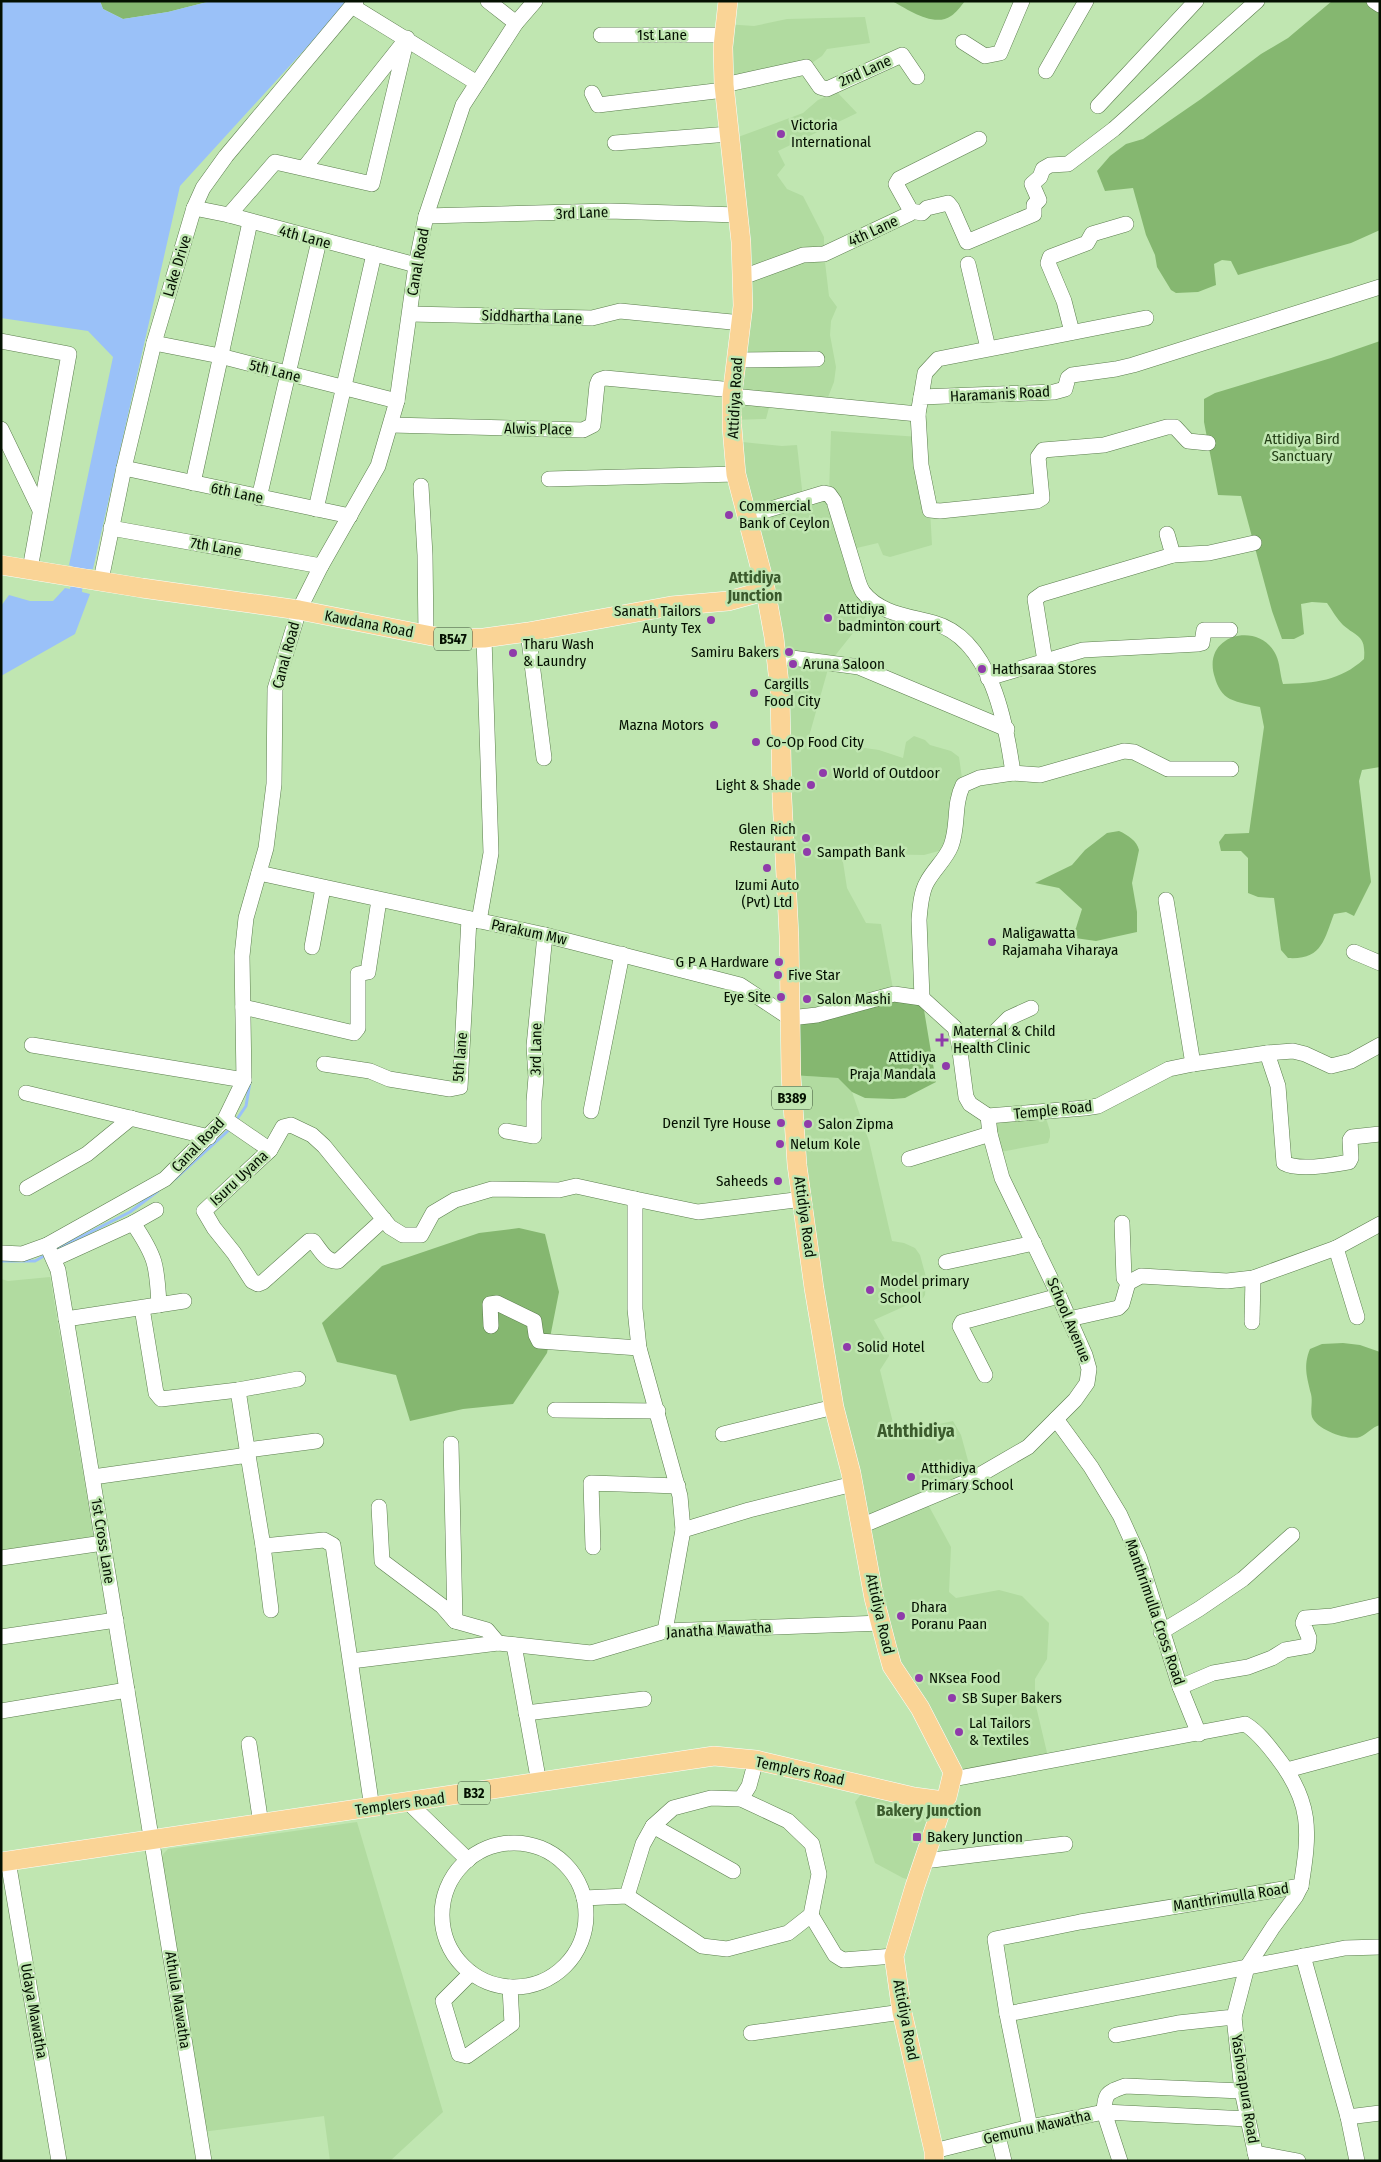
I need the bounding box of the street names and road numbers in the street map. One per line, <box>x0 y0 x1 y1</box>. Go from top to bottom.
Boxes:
street label: 1st Lane <box>637 26 687 44</box>
street label: 2nd Lane <box>836 52 894 90</box>
street label: 3rd Lane <box>556 203 608 223</box>
street label: 4th Lane <box>845 212 901 250</box>
street label: 4th Lane <box>277 221 333 253</box>
street label: Canal Road <box>403 227 433 297</box>
street label: Lake Drive <box>159 233 195 299</box>
street label: Siddhartha Lane <box>481 306 583 328</box>
street label: 5th Lane <box>247 356 303 386</box>
street label: Attidiya Road <box>724 357 746 439</box>
street label: Haramanis Road <box>950 382 1050 406</box>
street label: Alwis Place <box>504 419 572 439</box>
street label: 6th Lane <box>209 479 265 507</box>
street label: 7th Lane <box>189 534 243 560</box>
street label: Kawdana Road <box>323 607 415 641</box>
street label: Canal Road <box>268 620 304 690</box>
road number: B547 <box>434 628 472 650</box>
street label: Parakum Mw <box>490 915 569 949</box>
street label: 3rd Lane <box>527 1023 545 1075</box>
street label: 5th lane <box>449 1031 471 1083</box>
road number: B389 <box>772 1086 812 1110</box>
street label: Temple Road <box>1013 1097 1093 1123</box>
street label: Canal Road <box>168 1114 228 1176</box>
street label: Isuru Uyana <box>206 1147 272 1209</box>
street label: Attidiya Road <box>790 1175 820 1259</box>
street label: School Avenue <box>1043 1275 1095 1365</box>
street label: 1st Cross Lane <box>87 1497 119 1585</box>
street label: Manthrimulla Cross Road <box>1122 1537 1188 1687</box>
street label: Attidiya Road <box>862 1572 898 1656</box>
street label: Janatha Mawatha <box>666 1618 772 1642</box>
street label: Templers Road <box>754 1753 846 1789</box>
road number: B32 <box>458 1782 490 1805</box>
street label: Templers Road <box>354 1789 446 1819</box>
street label: Manthrimulla Road <box>1172 1879 1290 1915</box>
street label: Athula Mawatha <box>161 1950 195 2050</box>
street label: Udaya Mawatha <box>17 1962 51 2060</box>
street label: Attidiya Road <box>889 1978 923 2062</box>
street label: Yashorapura Road <box>1227 2033 1263 2145</box>
street label: Gemunu Mawatha <box>982 2106 1092 2148</box>

